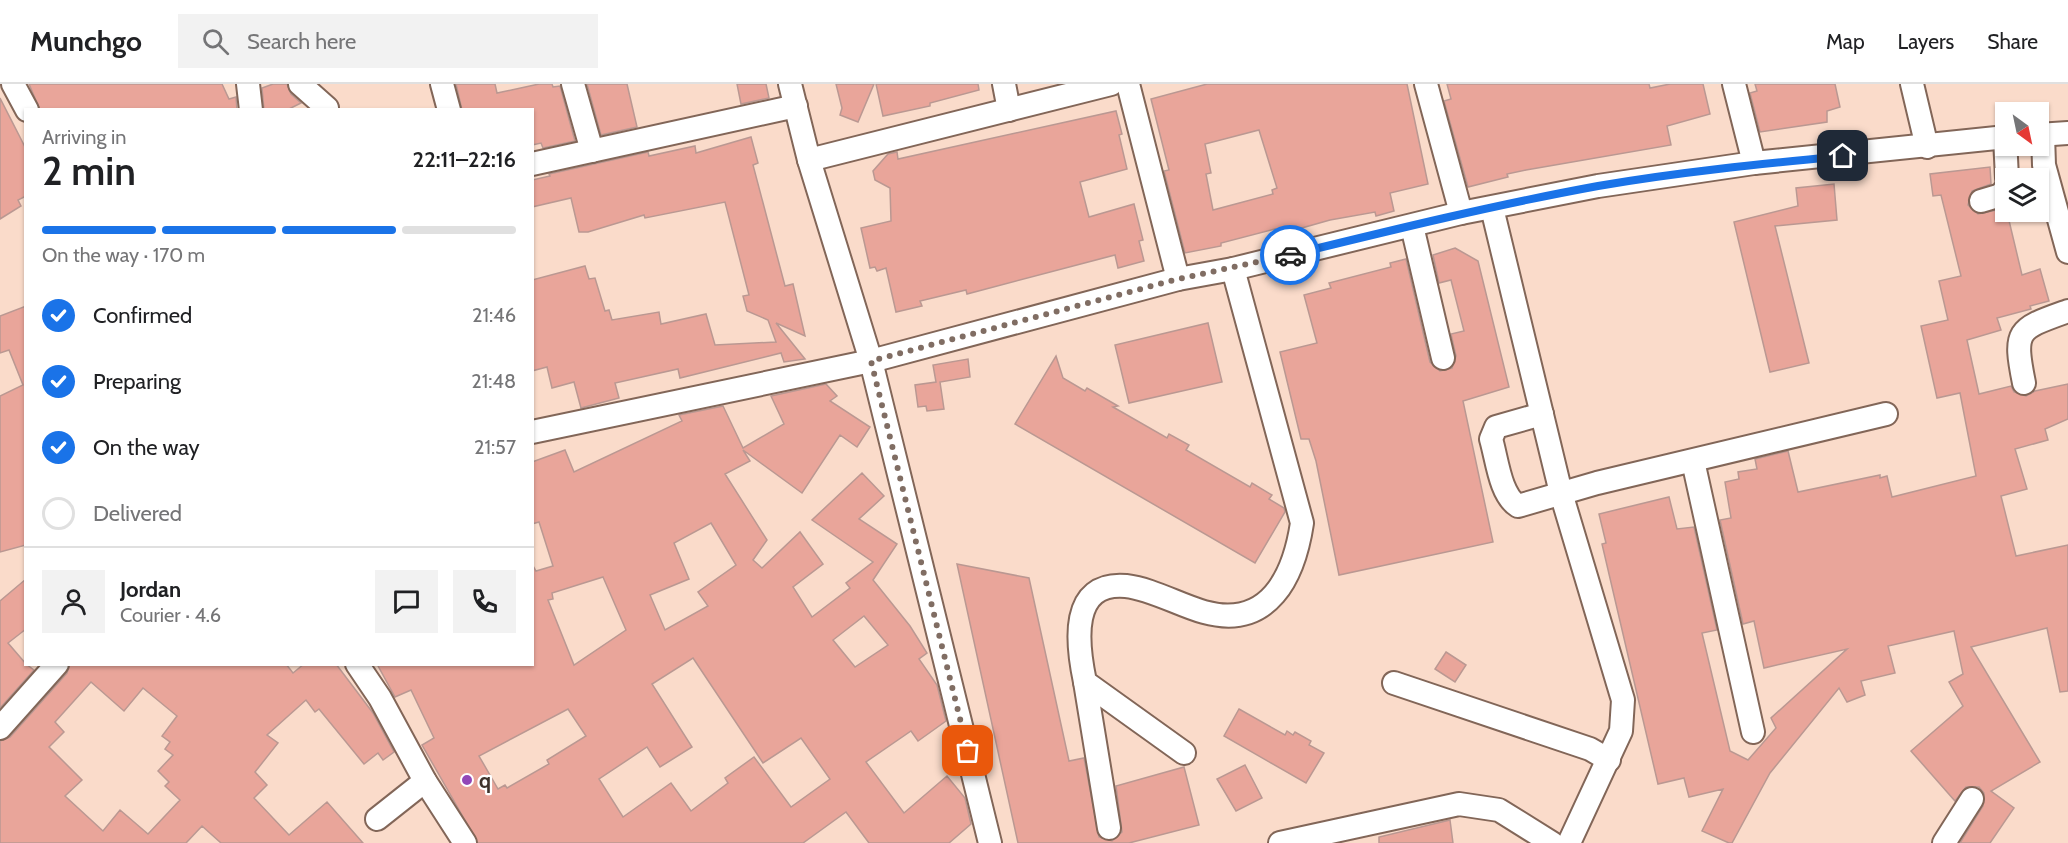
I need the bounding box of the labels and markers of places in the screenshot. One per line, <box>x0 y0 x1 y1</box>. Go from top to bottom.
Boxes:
pin <box>1817 130 1868 181</box>
pin <box>942 725 993 776</box>
place label: q <box>479 768 491 793</box>
marker: q <box>460 773 474 787</box>

